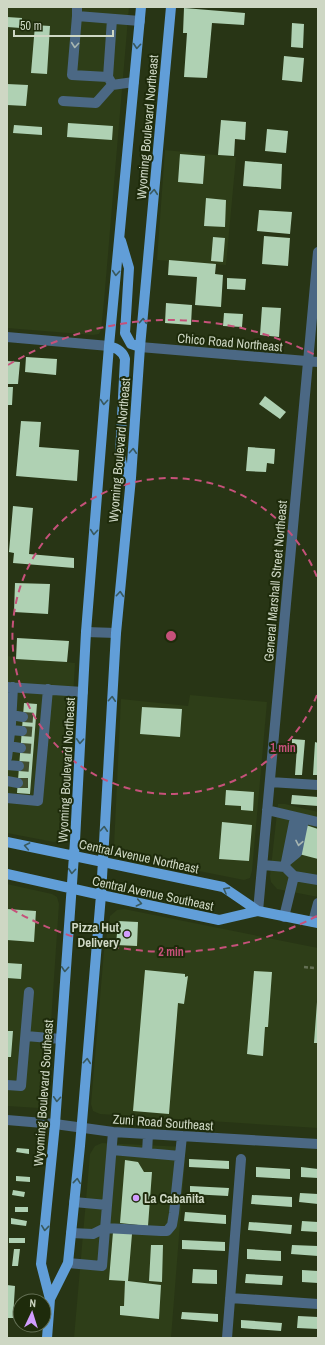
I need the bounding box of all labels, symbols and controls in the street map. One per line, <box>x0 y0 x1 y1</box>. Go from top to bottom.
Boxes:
scale bar <box>14 12 113 38</box>
text: 50 m <box>20 18 42 34</box>
one-way arrow <box>70 42 79 48</box>
one-way arrow <box>133 43 142 49</box>
street label: Wyoming Boulevard Northeast <box>133 54 162 200</box>
one-way arrow <box>150 189 159 195</box>
one-way arrow <box>112 270 121 276</box>
one-way arrow <box>138 318 147 324</box>
street label: Chico Road Northeast <box>177 329 283 356</box>
street label: Wyoming Boulevard Northeast <box>105 377 134 523</box>
one-way arrow <box>100 399 109 405</box>
one-way arrow <box>128 448 137 454</box>
street label: General Marshall Street Northeast <box>260 500 291 662</box>
one-way arrow <box>90 529 99 535</box>
one-way arrow <box>115 591 124 597</box>
centre of rings <box>164 629 178 643</box>
one-way arrow <box>107 696 116 702</box>
street label: Wyoming Boulevard Northeast <box>54 697 79 843</box>
one-way arrow <box>76 738 85 744</box>
text: 1 min <box>270 740 296 756</box>
one-way arrow <box>99 826 108 832</box>
street label: Central Avenue Northeast <box>78 836 200 877</box>
one-way arrow <box>295 840 303 846</box>
one-way arrow <box>23 842 30 851</box>
one-way arrow <box>68 868 77 874</box>
street label: Central Avenue Southeast <box>91 872 215 915</box>
one-way arrow <box>223 887 230 894</box>
one-way arrow <box>136 899 142 907</box>
place label: Pizza Hut Delivery <box>72 919 119 951</box>
marker: Pizza Hut Delivery <box>122 929 132 939</box>
text: 2 min <box>158 944 184 960</box>
one-way arrow <box>61 966 70 972</box>
street label: Wyoming Boulevard Southeast <box>30 1019 57 1167</box>
one-way arrow <box>83 1058 92 1064</box>
one-way arrow <box>53 1096 61 1102</box>
street label: Zuni Road Southeast <box>112 1111 214 1134</box>
one-way arrow <box>72 1178 81 1184</box>
place label: La Cabañita <box>144 1190 204 1207</box>
marker: La Cabañita <box>131 1193 141 1203</box>
one-way arrow <box>40 1225 49 1231</box>
north arrow <box>12 1293 52 1333</box>
text: N <box>29 1296 36 1310</box>

